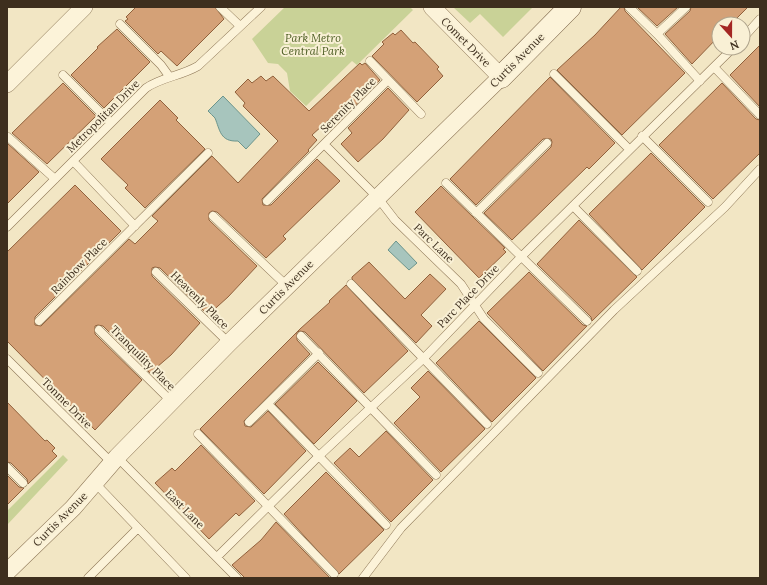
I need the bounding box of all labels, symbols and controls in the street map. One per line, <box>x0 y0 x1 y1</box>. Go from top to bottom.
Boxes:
street label: Comet Drive <box>438 14 494 70</box>
north arrow <box>711 16 751 56</box>
street label: Curtis Avenue <box>487 30 547 90</box>
park label: Park Metro Central Park <box>281 31 345 58</box>
text: N <box>728 37 741 54</box>
street label: Serenity Place <box>317 74 379 136</box>
street label: Metropolitan Drive <box>64 77 142 155</box>
street label: Parc Lane <box>411 220 457 266</box>
street label: Rainbow Place <box>48 235 110 297</box>
street label: Curtis Avenue <box>256 257 316 317</box>
street label: Parc Place Drive <box>434 261 502 331</box>
street label: Heavenly Place <box>168 268 232 332</box>
street label: Tranquility Place <box>108 323 178 393</box>
street label: Tonme Drive <box>39 375 95 431</box>
street label: East Lane <box>162 486 208 532</box>
street label: Curtis Avenue <box>30 489 90 549</box>

